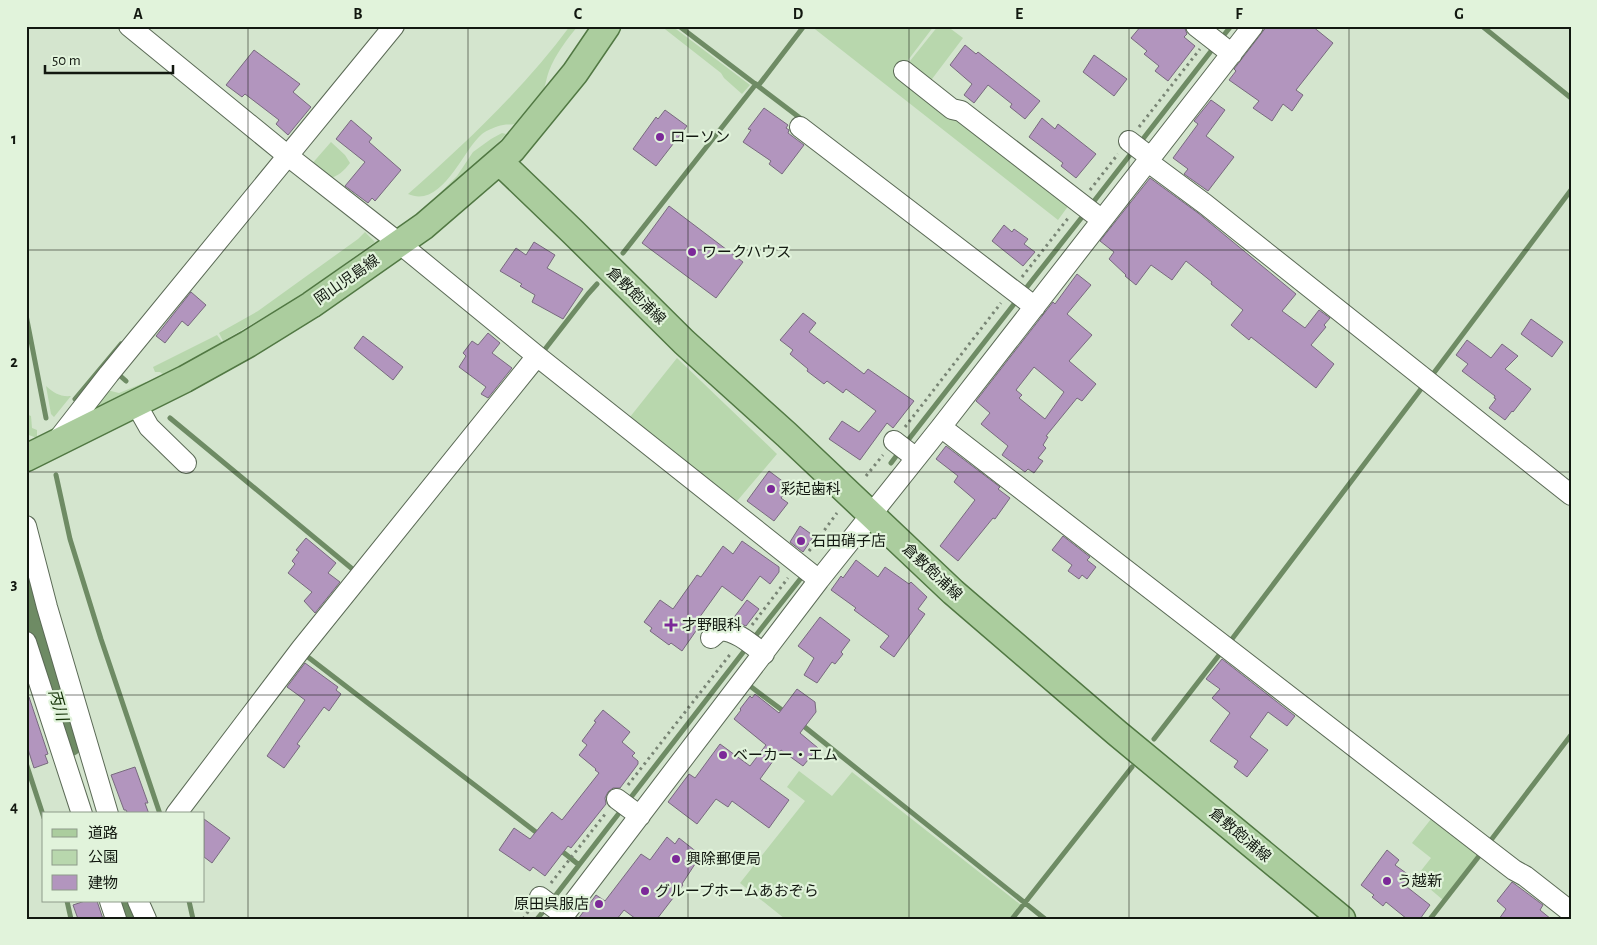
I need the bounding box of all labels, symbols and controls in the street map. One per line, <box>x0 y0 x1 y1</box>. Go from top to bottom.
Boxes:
text: A <box>133 6 143 22</box>
text: B <box>353 6 363 22</box>
text: C <box>574 6 583 22</box>
text: D <box>793 6 804 22</box>
text: E <box>1015 6 1023 22</box>
text: F <box>1235 6 1243 22</box>
text: G <box>1454 6 1464 22</box>
scale bar <box>45 42 172 74</box>
text: 50 m <box>52 53 81 68</box>
place label: ローソン <box>670 130 730 145</box>
text: 1 <box>11 131 17 147</box>
marker: ローソン <box>654 131 666 143</box>
place label: ワークハウス <box>702 244 791 260</box>
marker: ワークハウス <box>686 246 698 258</box>
street label: 岡山児島線 <box>311 252 382 308</box>
street label: 倉敷飽浦線 <box>604 263 670 327</box>
text: 2 <box>10 354 18 370</box>
place label: 彩起歯科 <box>781 481 841 497</box>
marker: 彩起歯科 <box>765 483 777 495</box>
place label: 石田硝子店 <box>811 533 886 549</box>
marker: 石田硝子店 <box>795 535 807 547</box>
street label: 倉敷飽浦線 <box>899 539 966 603</box>
text: 3 <box>11 576 18 592</box>
place label: 才野眼科 <box>682 616 742 633</box>
marker: 才野眼科 <box>664 618 678 632</box>
water label: 丙川 <box>46 687 71 725</box>
place label: ベーカー・エム <box>733 748 838 763</box>
marker: ベーカー・エム <box>717 749 729 761</box>
text: 4 <box>10 799 18 815</box>
street label: 倉敷飽浦線 <box>1206 804 1275 865</box>
legend <box>42 812 205 902</box>
text: 道路 <box>88 825 118 841</box>
text: 公園 <box>88 849 118 865</box>
place label: 興除郵便局 <box>686 851 761 867</box>
marker: 興除郵便局 <box>670 853 682 865</box>
place label: う越新 <box>1397 873 1442 889</box>
text: 建物 <box>88 875 118 891</box>
marker: う越新 <box>1381 875 1393 887</box>
place label: グループホームあおぞら <box>655 883 819 899</box>
marker: グループホームあおぞら <box>639 885 651 897</box>
place label: 原田呉服店 <box>514 896 589 912</box>
marker: 原田呉服店 <box>593 898 605 910</box>

